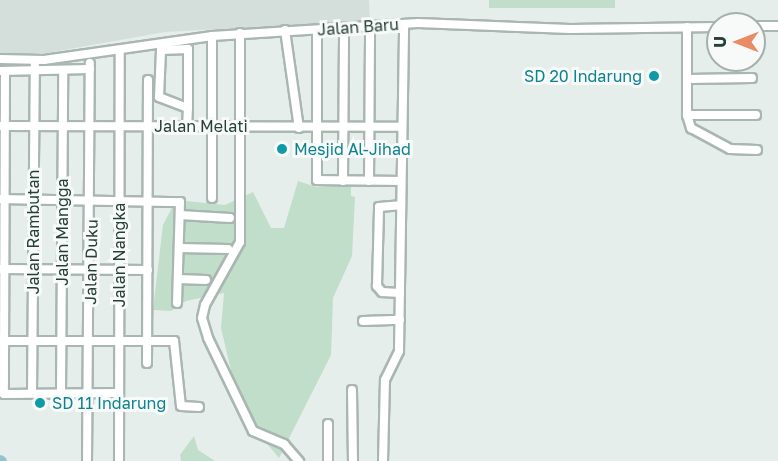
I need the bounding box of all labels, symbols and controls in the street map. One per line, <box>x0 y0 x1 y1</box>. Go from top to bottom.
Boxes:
north arrow <box>706 12 766 72</box>
street label: Jalan Baru <box>317 15 399 39</box>
text: U <box>710 36 730 48</box>
place label: SD 20 Indarung <box>524 66 642 86</box>
marker: SD 20 Indarung <box>647 69 661 83</box>
street label: Jalan Melati <box>154 116 248 136</box>
place label: Mesjid Al-Jihad <box>294 139 411 159</box>
marker: Mesjid Al-Jihad <box>275 142 289 156</box>
street label: Jalan Rambutan <box>23 170 43 294</box>
street label: Jalan Mangga <box>52 178 72 286</box>
street label: Jalan Nangka <box>109 203 129 307</box>
street label: Jalan Duku <box>81 219 101 305</box>
place label: SD 11 Indarung <box>52 393 166 413</box>
marker: SD 11 Indarung <box>33 396 47 410</box>

